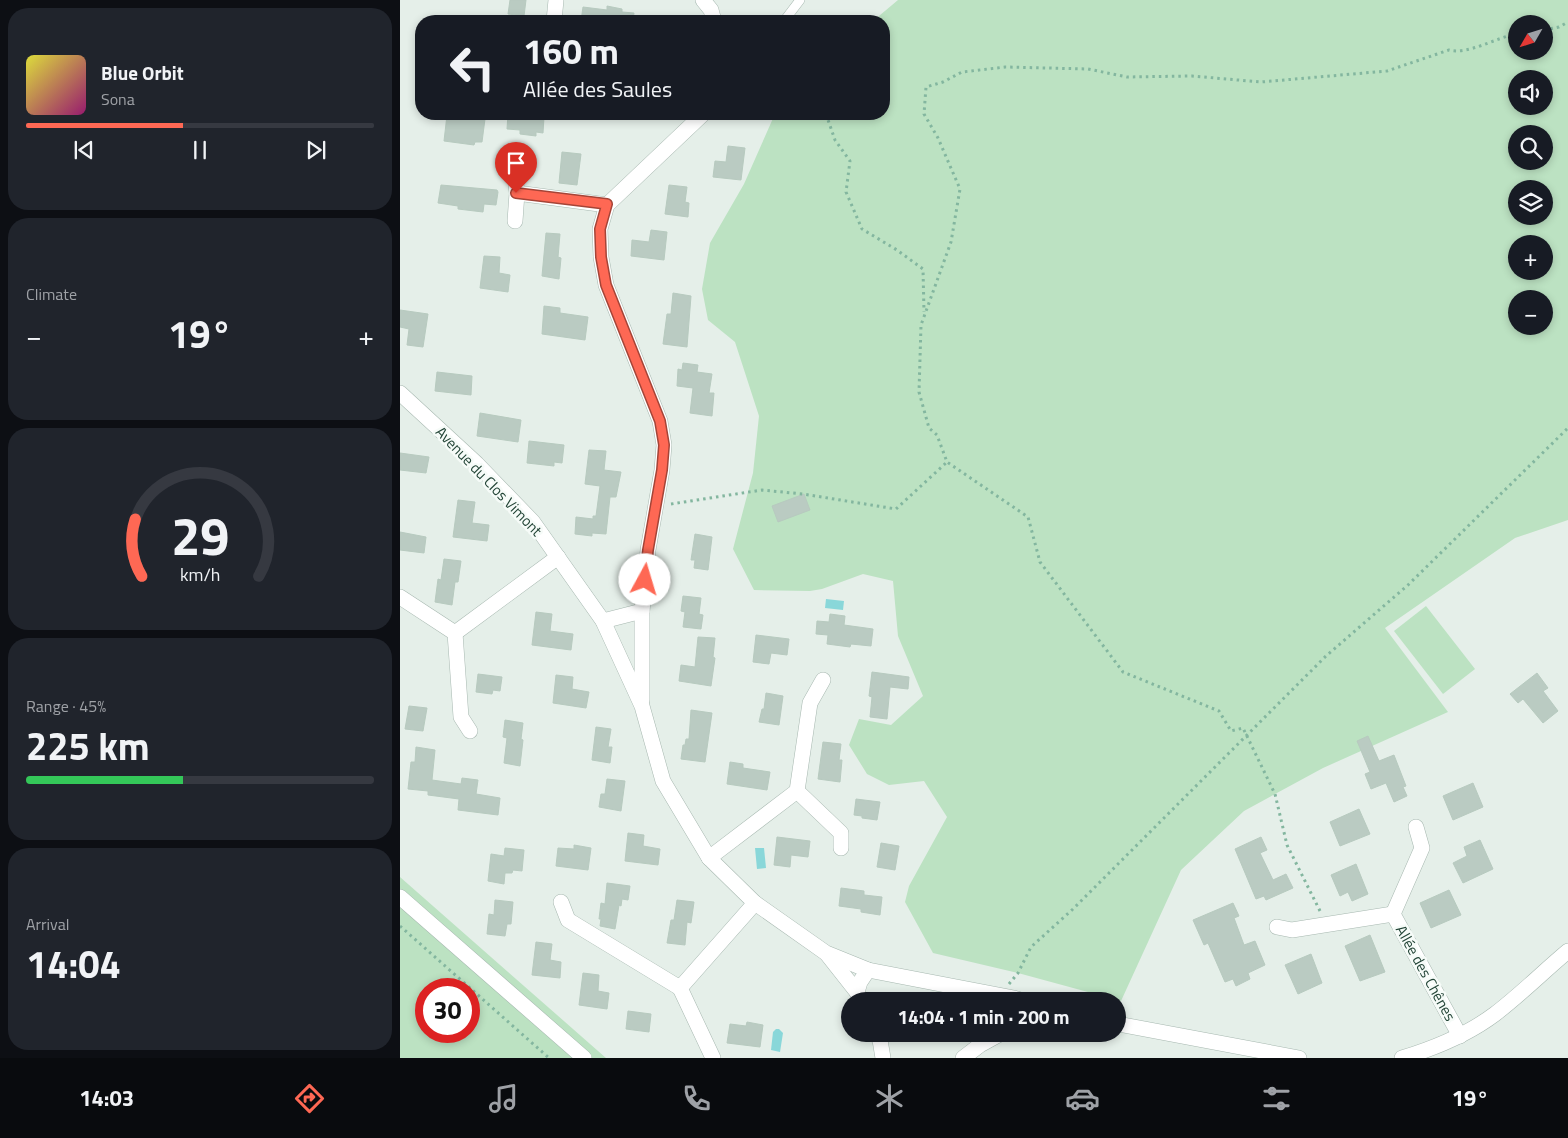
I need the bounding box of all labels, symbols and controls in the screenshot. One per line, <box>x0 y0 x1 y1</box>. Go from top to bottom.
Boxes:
north arrow <box>1508 15 1552 60</box>
map controls <box>1508 15 1553 335</box>
text: 160 m <box>523 24 619 78</box>
icon: left <box>440 35 505 100</box>
text: Blue Orbit <box>101 58 184 87</box>
button: sound <box>1508 70 1553 115</box>
text: Allée des Saules <box>523 72 672 106</box>
text: Sona <box>101 87 135 111</box>
button: search <box>1508 125 1553 170</box>
icon: previous <box>70 136 98 164</box>
icon: pause <box>186 136 214 164</box>
icon: next <box>302 136 330 164</box>
pin <box>495 142 537 193</box>
icon: arrive <box>502 149 530 177</box>
button: layers <box>1508 180 1553 225</box>
button: + <box>1508 235 1553 280</box>
text: Climate <box>26 282 77 306</box>
button: − <box>1508 290 1553 335</box>
text: 19° <box>168 305 232 363</box>
text: − <box>26 314 42 357</box>
text: + <box>358 314 374 357</box>
street label: Avenue du Clos Vimont <box>430 421 548 542</box>
text: 29 <box>171 496 229 575</box>
position arrow <box>618 553 670 605</box>
text: km/h <box>180 561 220 588</box>
text: Range · 45% <box>26 694 106 718</box>
text: 225 km <box>26 717 150 775</box>
text: Arrival <box>26 912 69 936</box>
street label: Allée des Chênes <box>1390 921 1462 1025</box>
text: 14:04 <box>26 935 121 993</box>
speed limit sign: 30 <box>415 978 480 1043</box>
text: 14:04 · 1 min · 200 m <box>897 1002 1070 1031</box>
text: 14:03 <box>79 1081 134 1115</box>
icon: directions <box>292 1081 327 1116</box>
icon: music <box>486 1081 521 1116</box>
icon: phone <box>679 1081 714 1116</box>
icon: climate <box>872 1081 907 1116</box>
icon: car <box>1065 1081 1100 1116</box>
icon: filters <box>1259 1081 1294 1116</box>
text: 19° <box>1452 1081 1489 1115</box>

